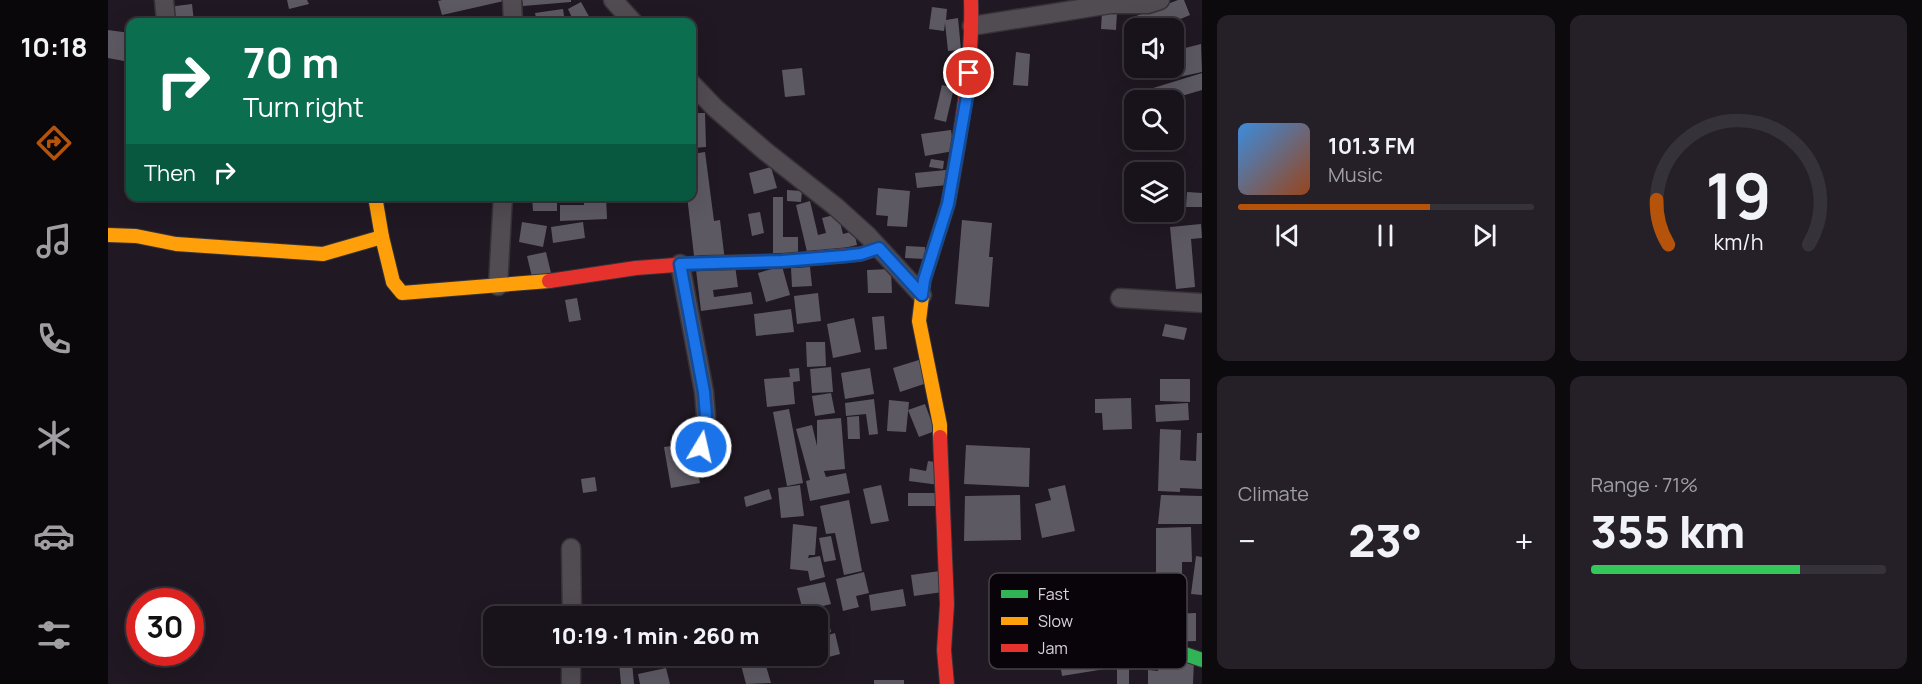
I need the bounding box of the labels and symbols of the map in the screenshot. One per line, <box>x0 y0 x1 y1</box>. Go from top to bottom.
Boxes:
pin <box>943 47 994 98</box>
position arrow <box>669 415 733 479</box>
legend <box>989 573 1187 669</box>
text: Fast <box>1038 583 1069 605</box>
speed limit sign: 30 <box>126 588 204 666</box>
text: Slow <box>1038 610 1073 632</box>
text: Jam <box>1038 637 1068 659</box>

